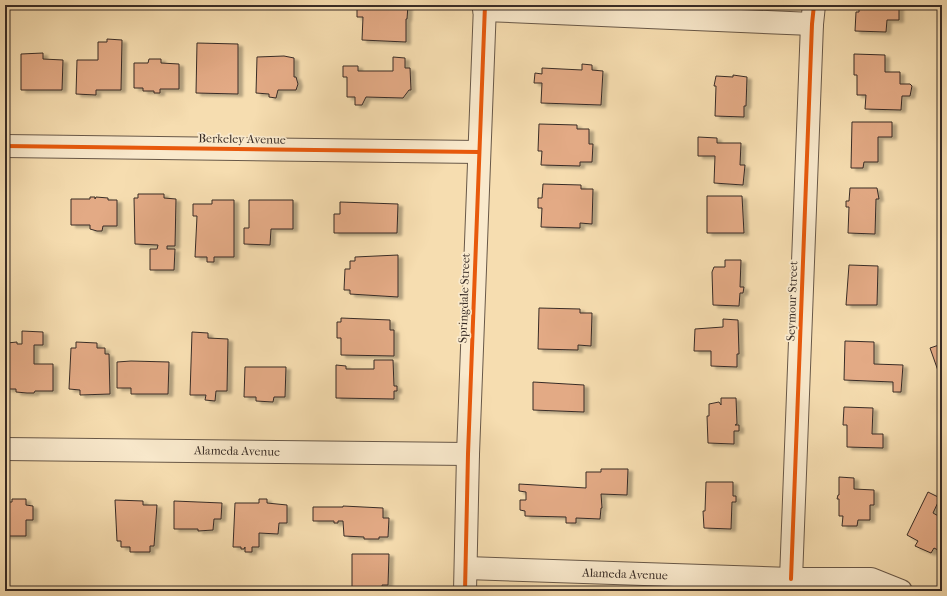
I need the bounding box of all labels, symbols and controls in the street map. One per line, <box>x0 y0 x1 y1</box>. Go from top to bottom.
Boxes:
street label: Berkeley Avenue <box>198 131 286 147</box>
street label: Springdale Street <box>455 252 473 343</box>
street label: Seymour Street <box>784 260 800 341</box>
street label: Alameda Avenue <box>193 443 280 459</box>
street label: Alameda Avenue <box>581 565 668 582</box>

